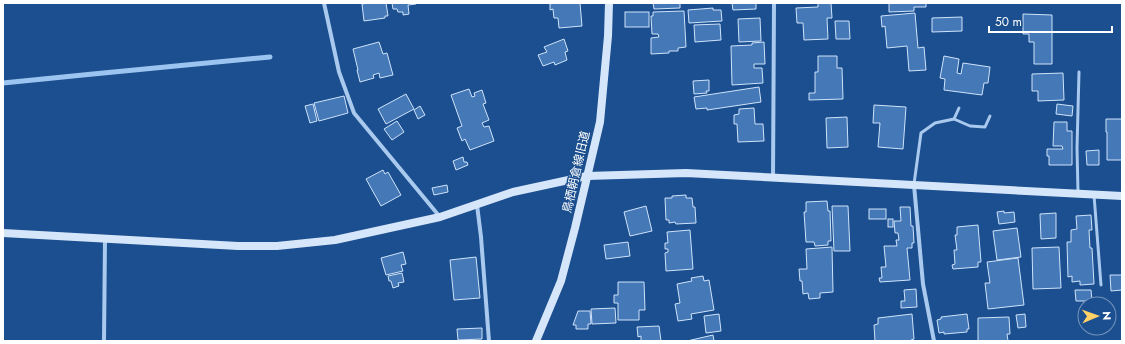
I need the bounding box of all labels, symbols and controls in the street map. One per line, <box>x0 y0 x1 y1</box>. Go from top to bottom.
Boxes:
scale bar <box>989 8 1112 34</box>
text: 50 m <box>995 13 1022 31</box>
street label: 鳥栖朝倉線旧道 <box>558 129 594 215</box>
north arrow <box>1077 296 1117 336</box>
text: N <box>1099 311 1115 320</box>

